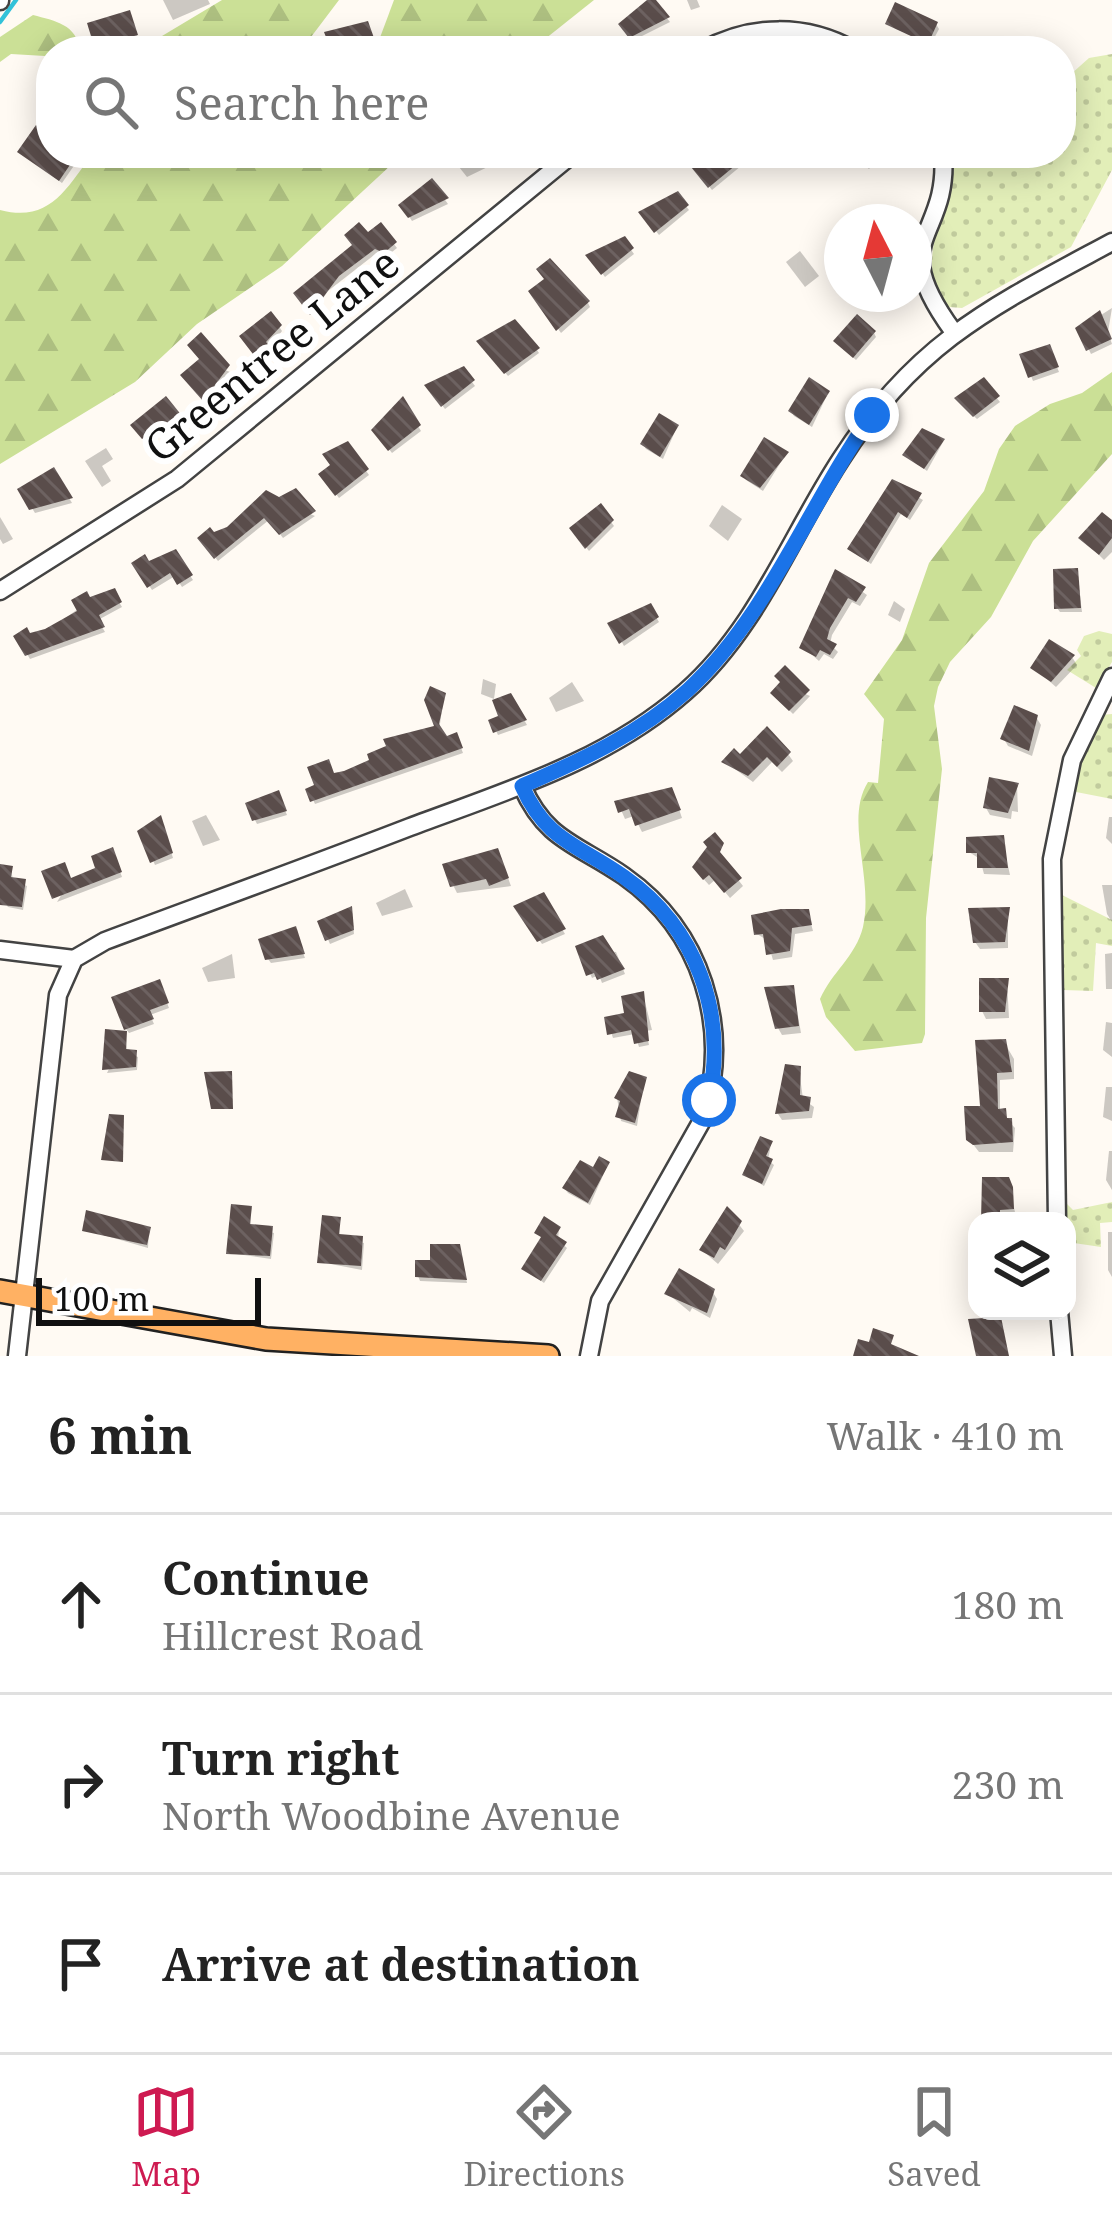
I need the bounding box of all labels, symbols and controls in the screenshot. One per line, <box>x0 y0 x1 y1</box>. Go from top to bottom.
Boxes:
search box <box>36 36 1076 168</box>
icon: search <box>78 69 144 135</box>
text: Search here <box>174 72 429 133</box>
north arrow <box>824 204 932 312</box>
street label: Greentree Lane <box>132 234 410 474</box>
route end <box>845 388 899 442</box>
route start <box>682 1073 736 1127</box>
map controls <box>968 1212 1076 1320</box>
button: layers <box>968 1212 1076 1320</box>
scale bar <box>36 1272 261 1325</box>
text: 100 m <box>54 1276 149 1321</box>
text: 6 min <box>48 1399 192 1469</box>
text: Walk · 410 m <box>827 1408 1064 1461</box>
text: Continue <box>162 1547 370 1608</box>
icon: ahead <box>48 1571 114 1637</box>
text: 180 m <box>952 1577 1064 1630</box>
text: Hillcrest Road <box>162 1608 423 1661</box>
text: Turn right <box>162 1727 399 1788</box>
icon: right <box>48 1751 114 1817</box>
text: 230 m <box>952 1757 1064 1810</box>
text: North Woodbine Avenue <box>162 1788 621 1841</box>
icon: arrive <box>48 1931 114 1997</box>
text: Arrive at destination <box>162 1933 640 1994</box>
tab: Map <box>131 2079 201 2196</box>
tab: Directions <box>463 2079 625 2196</box>
tab: Saved <box>887 2079 981 2196</box>

